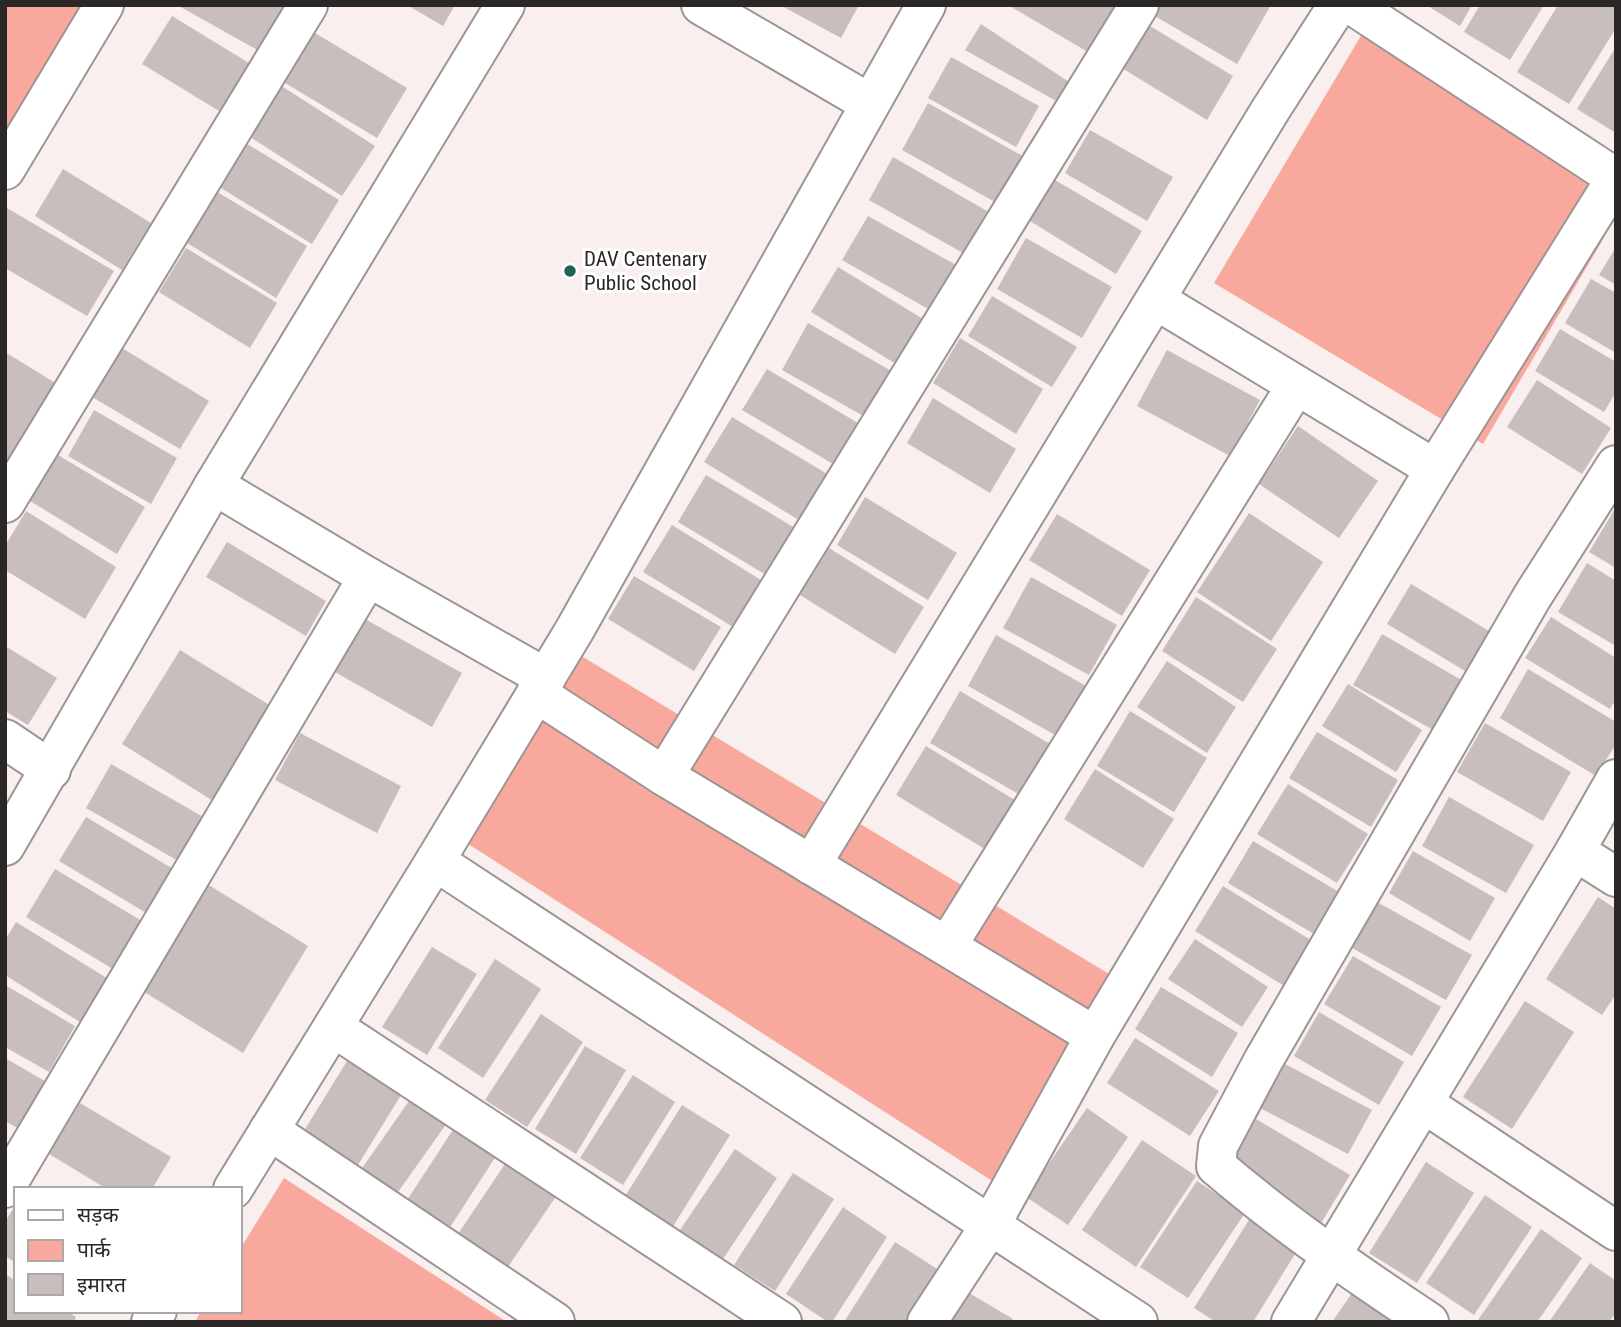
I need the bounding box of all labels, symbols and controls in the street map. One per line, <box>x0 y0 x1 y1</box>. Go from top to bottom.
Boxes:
place label: DAV Centenary Public School <box>584 247 707 295</box>
marker: DAV Centenary Public School <box>562 263 578 279</box>
legend <box>14 1187 242 1313</box>
text: सड़क <box>77 1203 119 1227</box>
text: पार्क <box>77 1238 111 1262</box>
text: इमारत <box>77 1273 127 1297</box>

